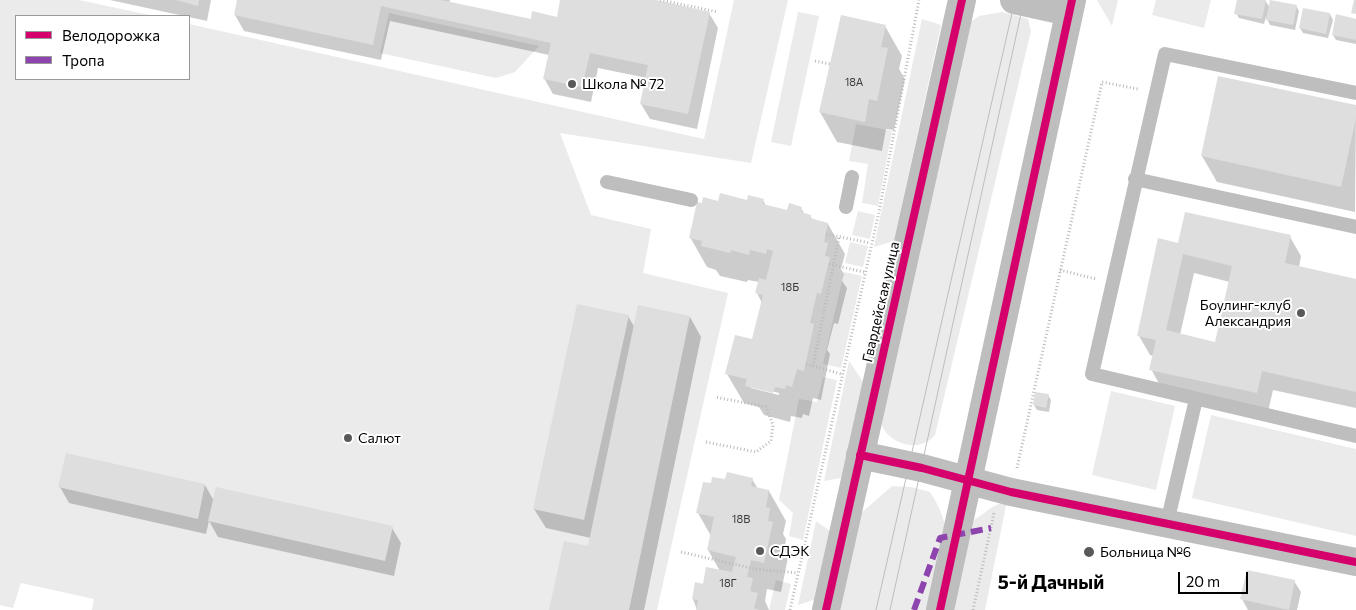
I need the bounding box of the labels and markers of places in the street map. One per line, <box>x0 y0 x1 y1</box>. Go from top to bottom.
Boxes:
place label: Школа № 72 <box>582 76 664 92</box>
marker: Школа № 72 <box>566 78 578 90</box>
place label: Боулинг-клуб Александрия <box>1200 297 1291 330</box>
marker: Боулинг-клуб Александрия <box>1295 307 1307 319</box>
place label: Салют <box>358 430 401 446</box>
marker: Салют <box>342 432 354 444</box>
place label: СДЭК <box>770 543 810 559</box>
place label: Больница №6 <box>1100 544 1191 560</box>
marker: СДЭК <box>754 545 766 557</box>
marker: Больница №6 <box>1082 545 1096 559</box>

